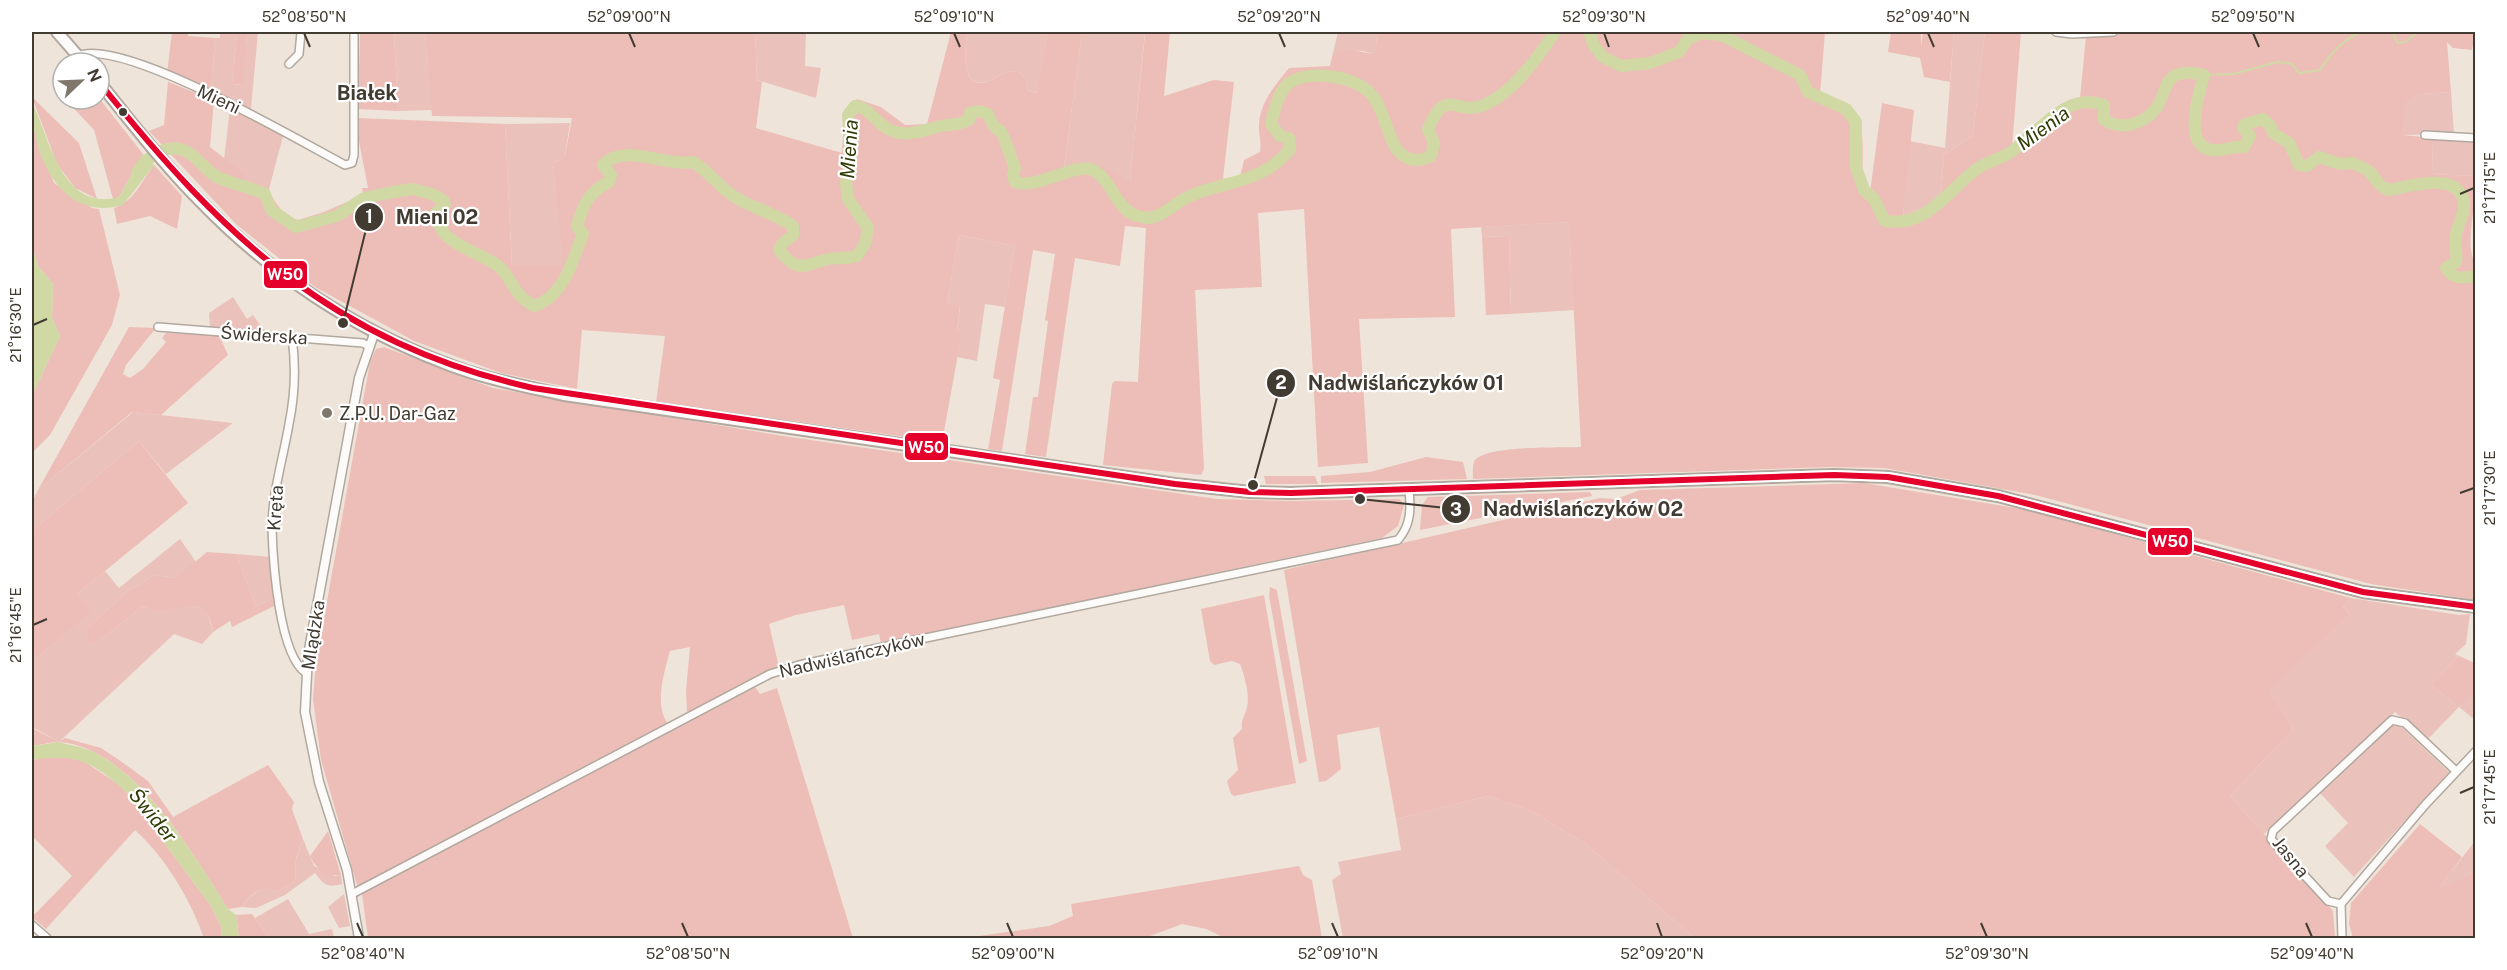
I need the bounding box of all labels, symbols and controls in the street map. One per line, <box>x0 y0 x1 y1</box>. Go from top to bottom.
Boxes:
text: 52°08'50"N <box>262 8 346 25</box>
text: 52°09'00"N <box>587 8 671 25</box>
text: 52°09'10"N <box>914 8 994 25</box>
text: 52°09'20"N <box>1237 8 1321 25</box>
text: 52°09'30"N <box>1562 8 1646 25</box>
text: 52°09'40"N <box>1886 8 1970 25</box>
text: 52°09'50"N <box>2211 8 2295 25</box>
north arrow <box>51 51 111 111</box>
text: N <box>83 66 106 85</box>
street label: Mieni <box>194 80 244 118</box>
district label: Białek <box>337 81 398 105</box>
water label: Mienia <box>2012 101 2074 155</box>
unlabelled marker <box>117 106 129 118</box>
water label: Mienia <box>835 118 863 180</box>
text: 21°17'15"E <box>2481 152 2498 224</box>
callout: Mieni 02 <box>354 198 491 236</box>
text: Mieni 02 <box>396 205 478 229</box>
text: 1 <box>365 206 373 227</box>
line badge: W50 <box>263 260 308 289</box>
text: W50 <box>267 265 303 284</box>
text: 21°16'30"E <box>7 287 24 363</box>
street label: Świderska <box>220 320 308 349</box>
callout: Nadwiślańczyków 01 <box>1266 364 1516 402</box>
text: Nadwiślańczyków 01 <box>1308 371 1504 395</box>
text: 2 <box>1275 372 1287 393</box>
place label: Z.P.U. Dar-Gaz <box>339 403 456 424</box>
marker: Z.P.U. Dar-Gaz <box>320 406 334 420</box>
line badge: W50 <box>904 432 949 461</box>
text: W50 <box>908 438 944 457</box>
text: 21°17'30"E <box>2481 450 2498 526</box>
street label: Kręta <box>263 484 287 532</box>
callout: Nadwiślańczyków 02 <box>1441 490 1695 528</box>
text: Nadwiślańczyków 02 <box>1483 497 1683 521</box>
text: 3 <box>1450 499 1462 520</box>
line badge: W50 <box>2147 527 2193 556</box>
text: W50 <box>2152 532 2188 551</box>
text: 21°16'45"E <box>7 587 24 663</box>
street label: Mlądzka <box>297 599 329 671</box>
street label: Nadwiślańczyków <box>777 628 927 682</box>
text: 21°17'45"E <box>2481 749 2498 825</box>
water label: Świder <box>124 782 183 847</box>
street label: Jasna <box>2268 832 2314 882</box>
text: 52°08'40"N <box>321 945 405 962</box>
text: 52°08'50"N <box>646 945 730 962</box>
text: 52°09'00"N <box>971 945 1055 962</box>
text: 52°09'10"N <box>1298 945 1378 962</box>
text: 52°09'20"N <box>1620 945 1704 962</box>
text: 52°09'30"N <box>1945 945 2029 962</box>
text: 52°09'40"N <box>2270 945 2354 962</box>

